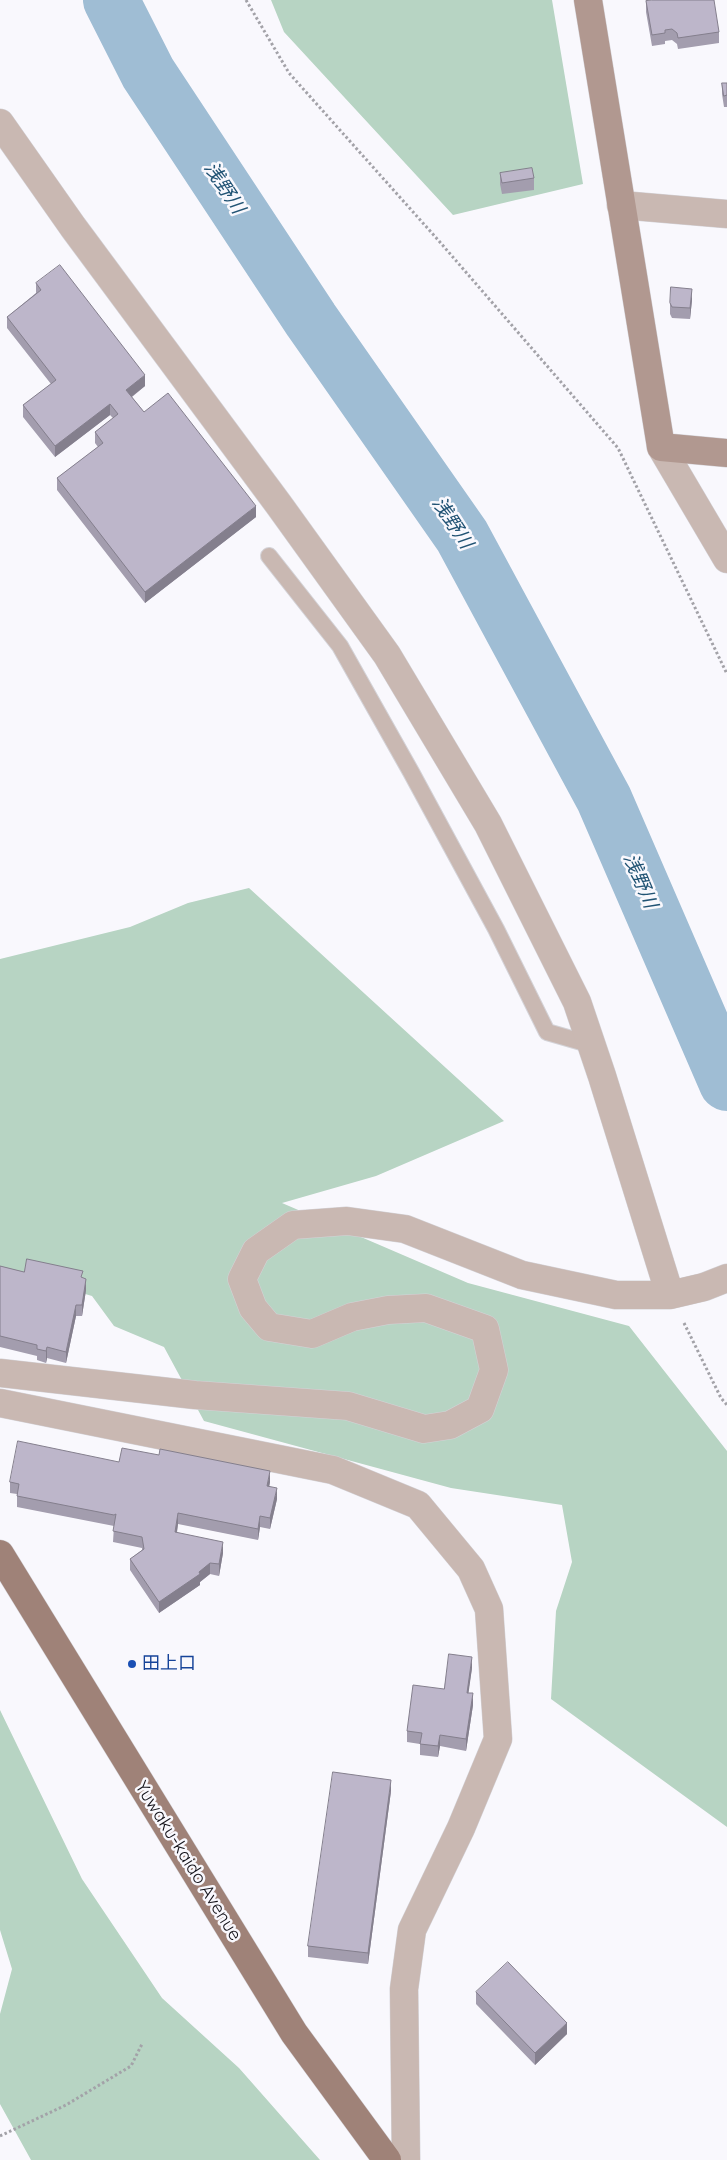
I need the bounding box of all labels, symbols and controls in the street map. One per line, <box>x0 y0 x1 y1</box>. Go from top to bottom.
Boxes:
water label: 浅野川 <box>199 158 249 218</box>
water label: 浅野川 <box>427 493 477 553</box>
water label: 浅野川 <box>618 850 662 912</box>
place label: 田上口 <box>142 1653 196 1675</box>
marker: 田上口 <box>126 1658 138 1670</box>
street label: Yuwaku-kaido Avenue <box>130 1777 246 1945</box>

